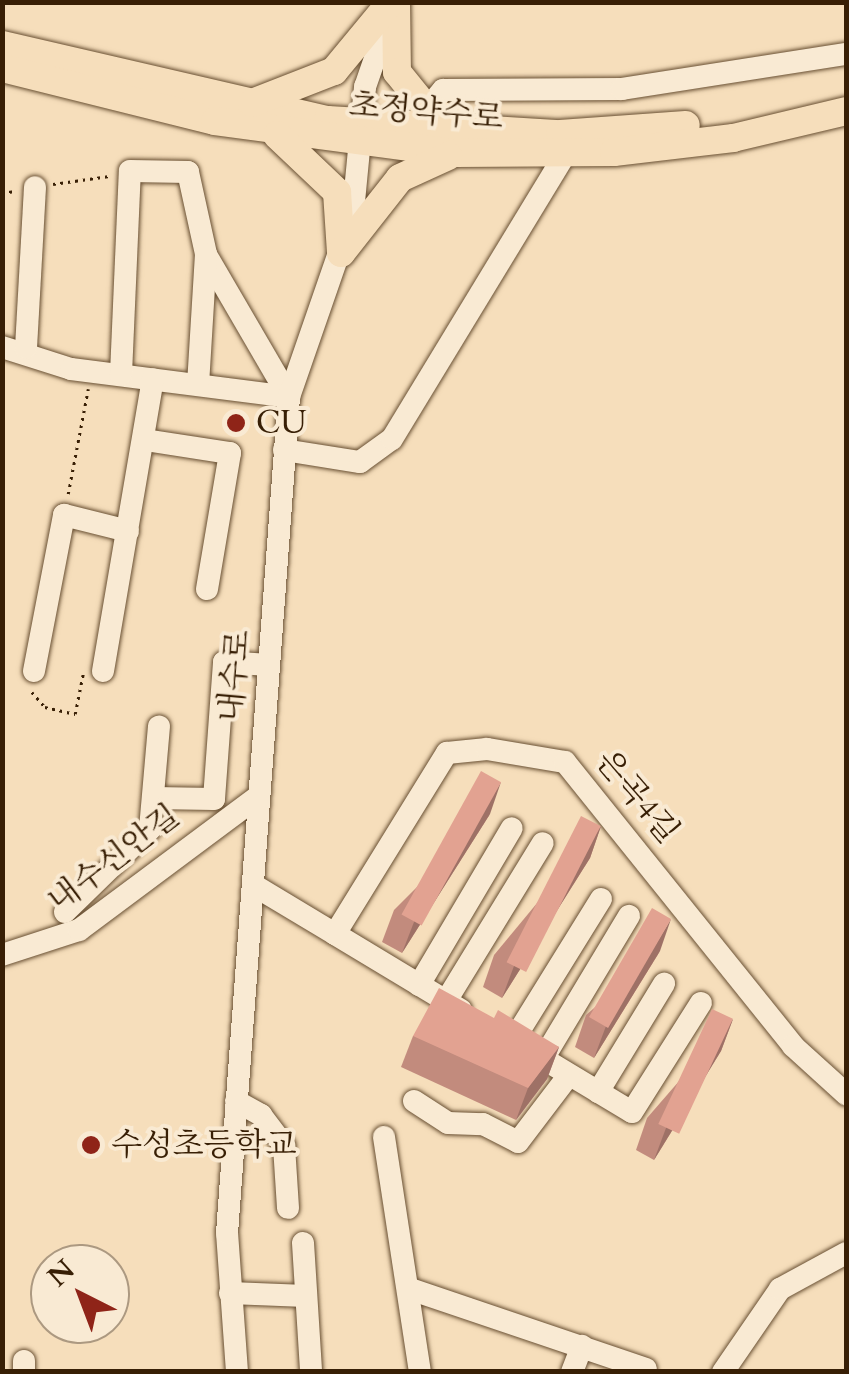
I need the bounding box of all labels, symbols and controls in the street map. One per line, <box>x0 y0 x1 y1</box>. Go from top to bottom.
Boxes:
street label: 초정약수로 <box>347 86 505 138</box>
place label: CU <box>256 404 307 442</box>
marker: CU <box>225 412 247 434</box>
street label: 내수로 <box>212 628 258 724</box>
street label: 은곡4길 <box>587 743 687 851</box>
street label: 내수신안길 <box>41 797 187 921</box>
place label: 수성초등학교 <box>111 1126 296 1164</box>
marker: 수성초등학교 <box>80 1134 102 1156</box>
north arrow <box>30 1244 130 1344</box>
text: N <box>40 1251 83 1295</box>

